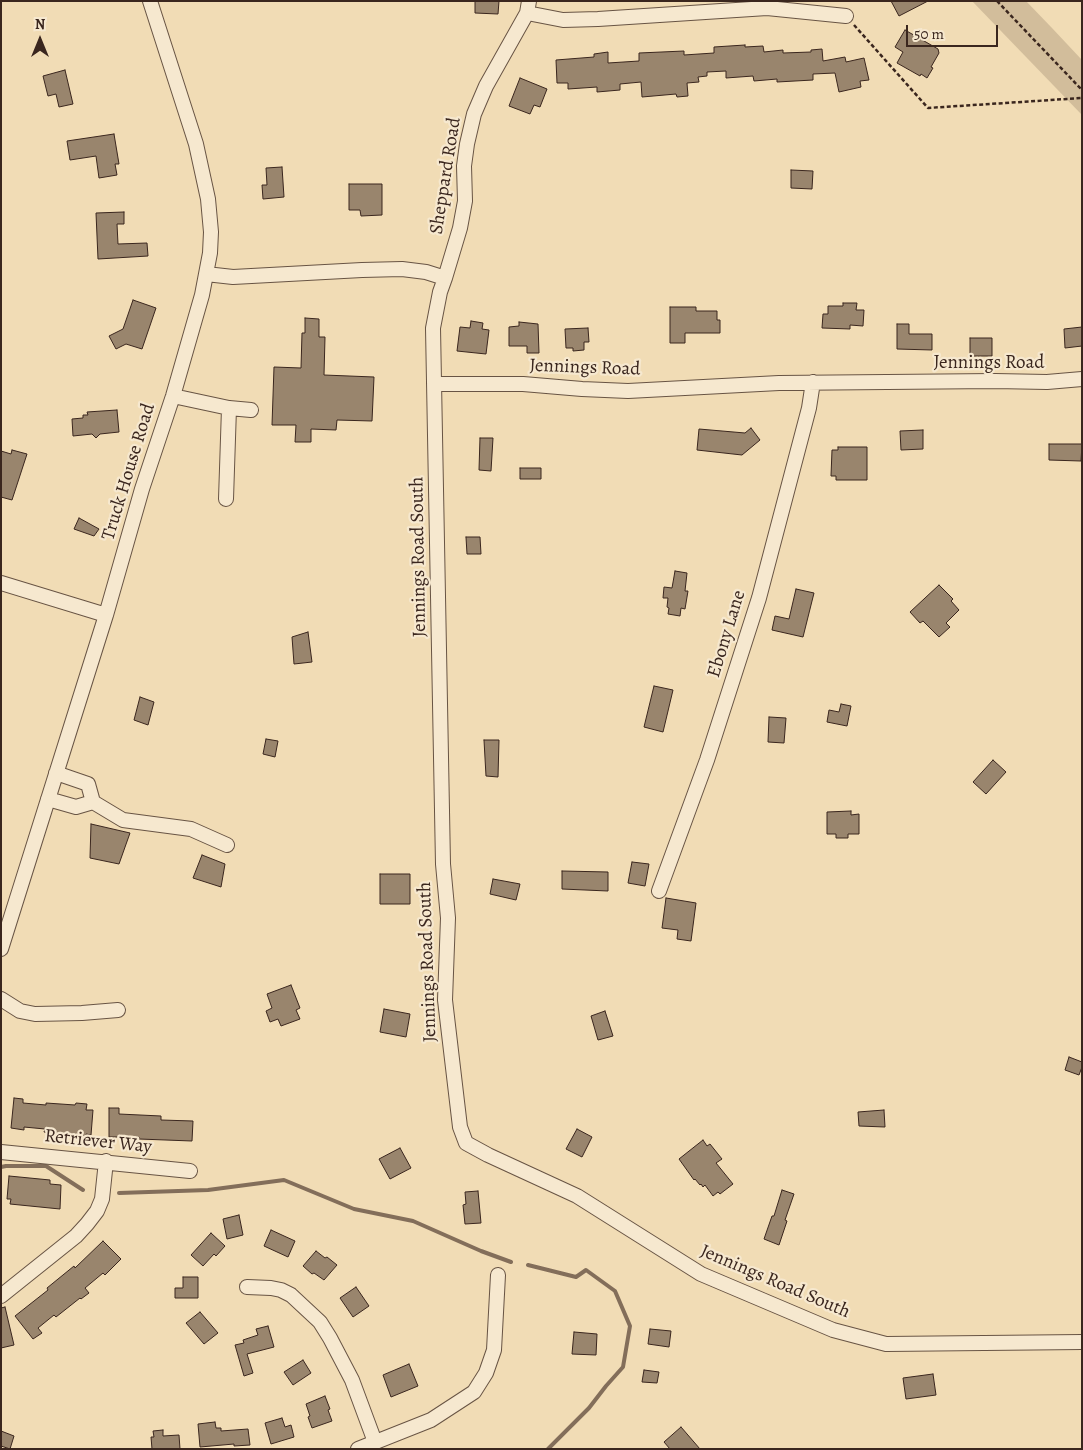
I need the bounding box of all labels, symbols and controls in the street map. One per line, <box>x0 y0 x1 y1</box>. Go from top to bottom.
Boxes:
north arrow <box>15 15 65 65</box>
text: N <box>35 15 45 34</box>
scale bar <box>908 15 1000 47</box>
text: 50 m <box>914 24 944 44</box>
street label: Sheppard Road <box>426 116 466 236</box>
street label: Jennings Road <box>933 352 1045 374</box>
street label: Jennings Road <box>529 355 641 381</box>
street label: Truck House Road <box>97 401 161 543</box>
street label: Jennings Road South <box>406 476 432 638</box>
street label: Ebony Lane <box>703 588 751 680</box>
street label: Jennings Road South <box>414 881 442 1043</box>
street label: Retriever Way <box>43 1125 153 1159</box>
street label: Jennings Road South <box>697 1240 853 1324</box>

